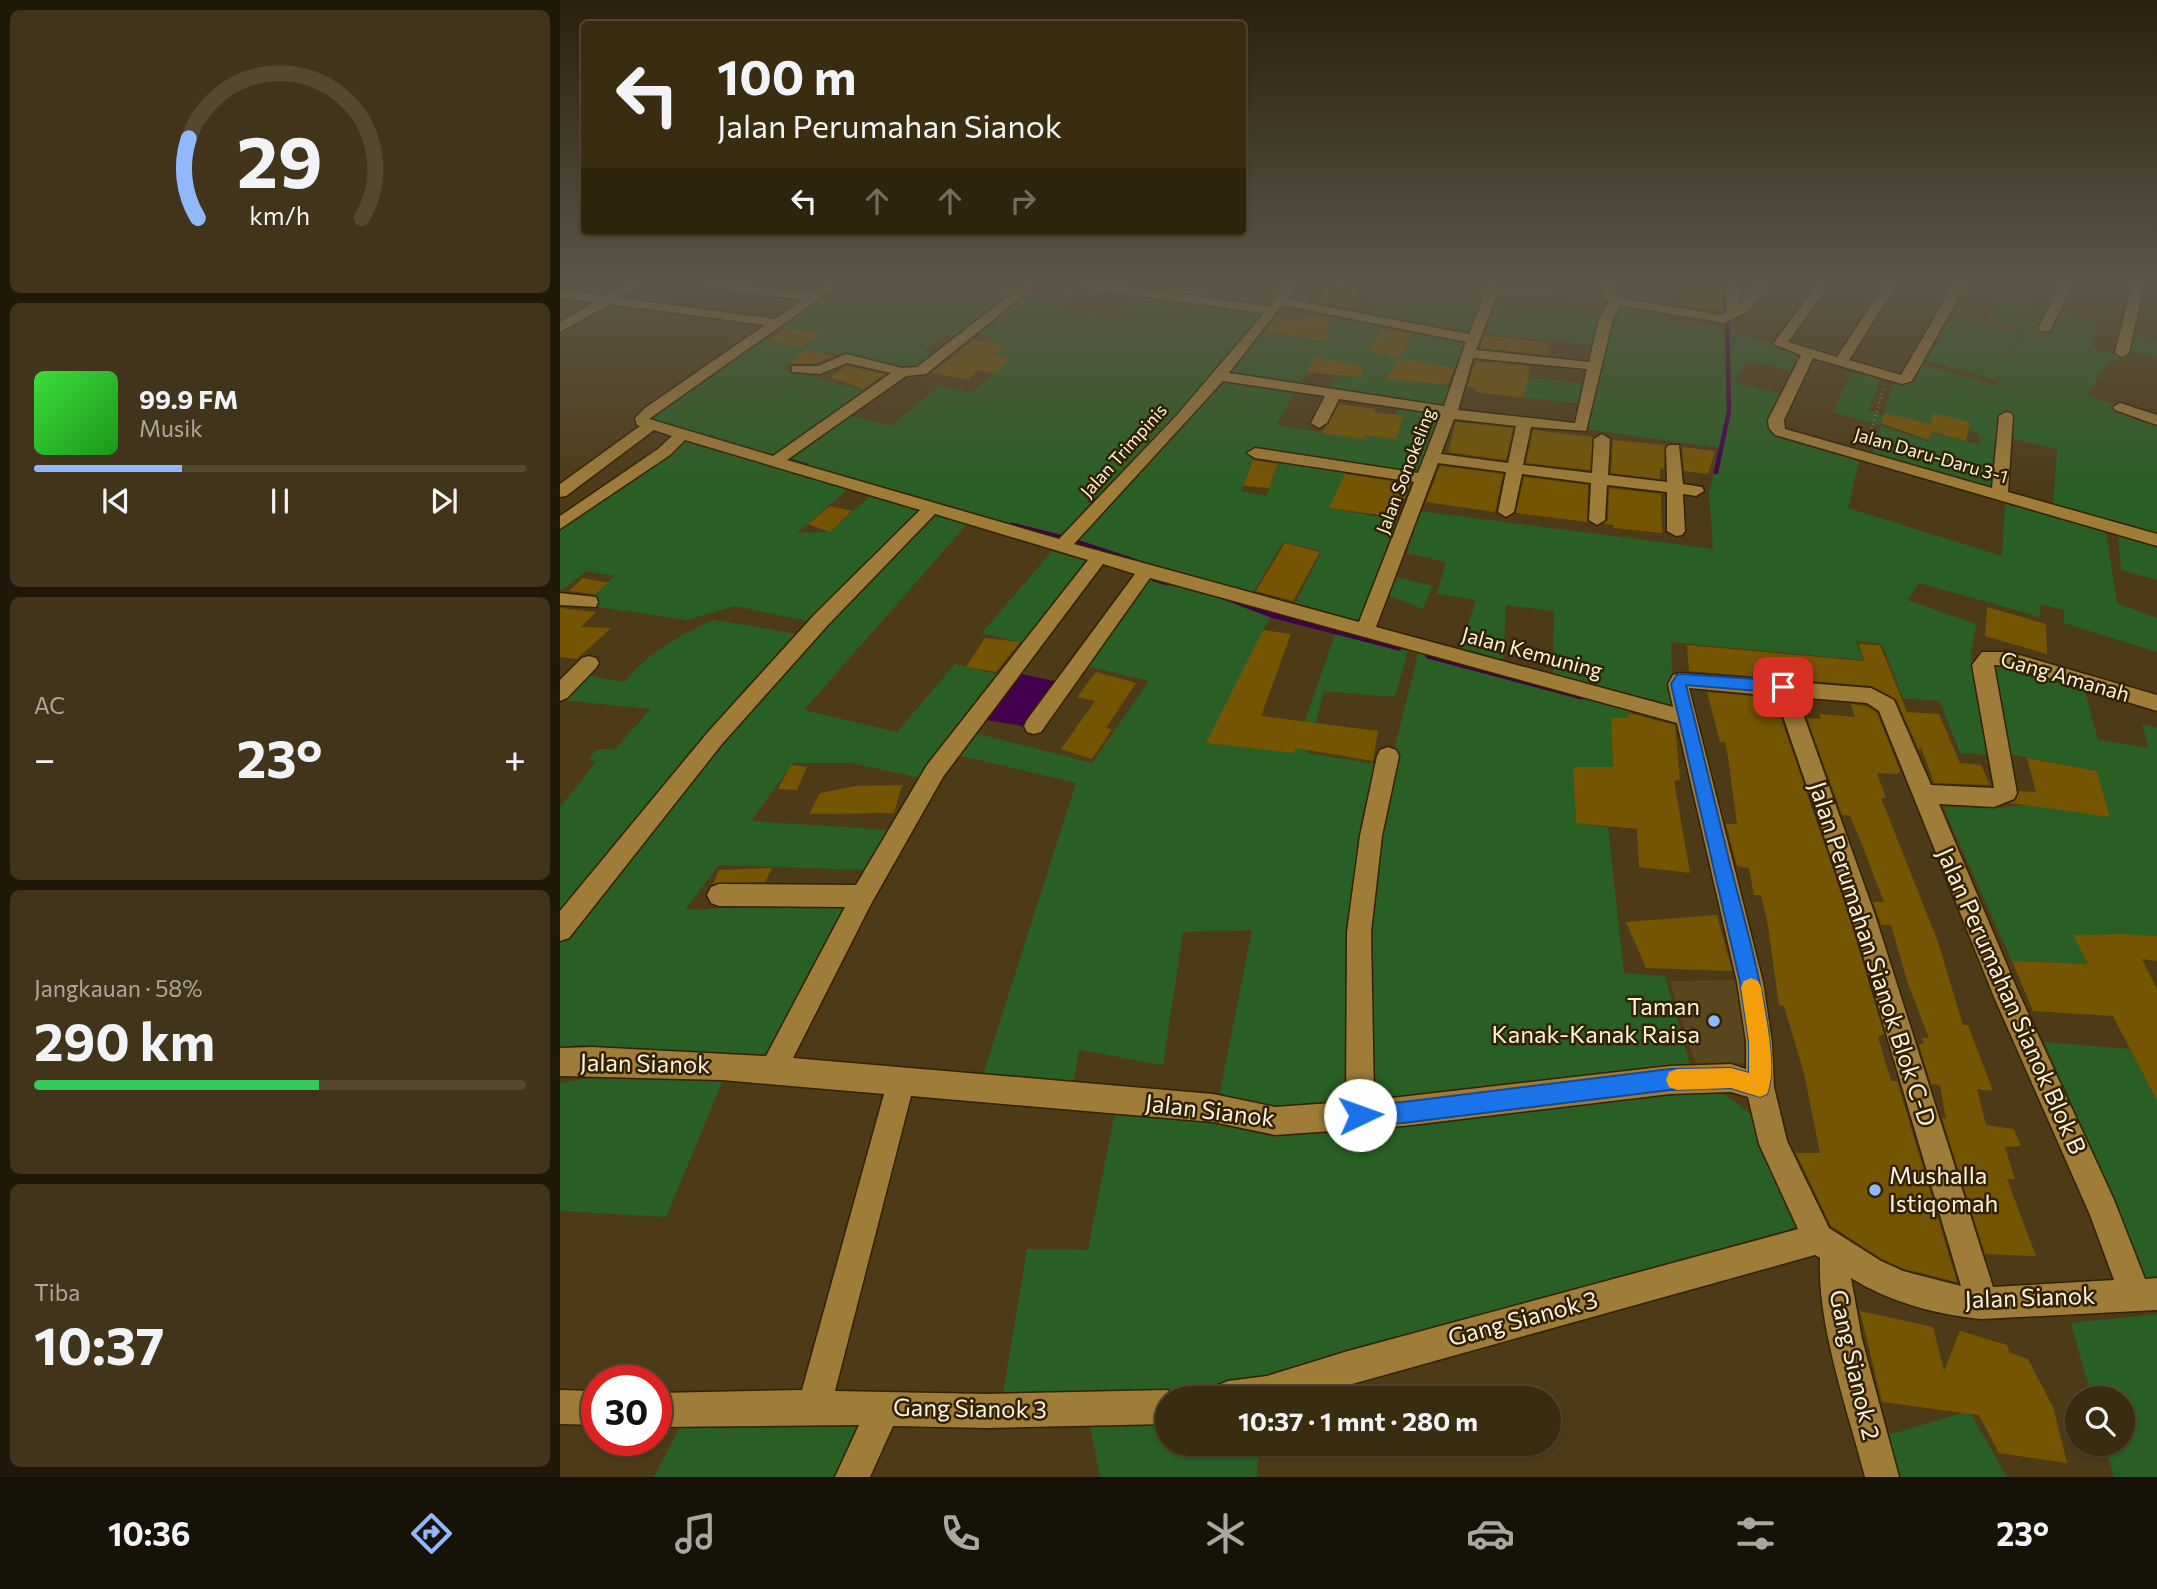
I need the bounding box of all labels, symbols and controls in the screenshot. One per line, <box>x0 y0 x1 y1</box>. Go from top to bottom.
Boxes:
text: 100 m <box>717 45 856 105</box>
icon: left <box>602 49 693 140</box>
text: Jalan Perumahan Sianok <box>717 105 1062 145</box>
text: 29 <box>237 114 323 203</box>
icon: left <box>785 182 823 220</box>
icon: ahead <box>858 182 896 220</box>
icon: ahead <box>931 182 969 220</box>
icon: right <box>1004 182 1042 220</box>
text: km/h <box>250 200 310 230</box>
text: 99.9 FM <box>139 383 238 414</box>
street label: Jalan Trimpinis <box>1075 399 1171 502</box>
street label: Jalan Sonokeling <box>1371 404 1439 537</box>
text: Musik <box>139 414 203 442</box>
street label: Jalan Daru-Daru 3-1 <box>1852 423 2011 488</box>
icon: previous <box>97 482 135 520</box>
icon: pause <box>261 482 299 520</box>
icon: next <box>425 482 463 520</box>
street label: Jalan Kemuning <box>1459 621 1606 682</box>
street label: Gang Amanah <box>1998 645 2133 706</box>
pin <box>1753 657 1813 717</box>
icon: arrive <box>1764 668 1802 706</box>
text: AC <box>34 691 65 719</box>
text: 23° <box>237 725 323 789</box>
text: − <box>34 734 56 781</box>
text: + <box>504 734 526 781</box>
street label: Jalan Perumahan Sianok Blok C-D <box>1804 777 1943 1130</box>
street label: Jalan Perumahan Sianok Blok B <box>1932 843 2093 1158</box>
text: Jangkauan · 58% <box>34 974 203 1002</box>
place label: Taman Kanak-Kanak Raisa <box>1492 991 1700 1048</box>
text: 290 km <box>34 1008 215 1072</box>
marker: Taman Kanak-Kanak Raisa <box>1706 1013 1722 1029</box>
street label: Jalan Sianok <box>580 1047 710 1078</box>
position arrow <box>1323 1078 1397 1152</box>
street label: Jalan Sianok <box>1144 1087 1277 1132</box>
place label: Mushalla Istiqomah <box>1889 1160 1998 1217</box>
marker: Mushalla Istiqomah <box>1867 1182 1883 1198</box>
text: Tiba <box>34 1278 80 1306</box>
street label: Jalan Sianok <box>1964 1280 2096 1313</box>
street label: Gang Sianok 3 <box>1445 1284 1601 1351</box>
street label: Gang Sianok 2 <box>1824 1287 1887 1443</box>
text: 10:37 <box>34 1312 164 1376</box>
speed limit sign: 30 <box>581 1365 672 1456</box>
map controls <box>2065 1386 2135 1456</box>
button: search <box>2065 1386 2135 1456</box>
street label: Gang Sianok 3 <box>893 1392 1047 1423</box>
text: 10:37 · 1 mnt · 280 m <box>1238 1405 1478 1436</box>
icon: directions <box>407 1509 456 1558</box>
icon: music <box>671 1509 720 1558</box>
icon: phone <box>936 1509 985 1558</box>
icon: climate <box>1201 1509 1250 1558</box>
icon: car <box>1466 1509 1515 1558</box>
icon: filters <box>1731 1509 1780 1558</box>
text: 10:36 <box>108 1513 191 1553</box>
text: 23° <box>1996 1513 2049 1553</box>

